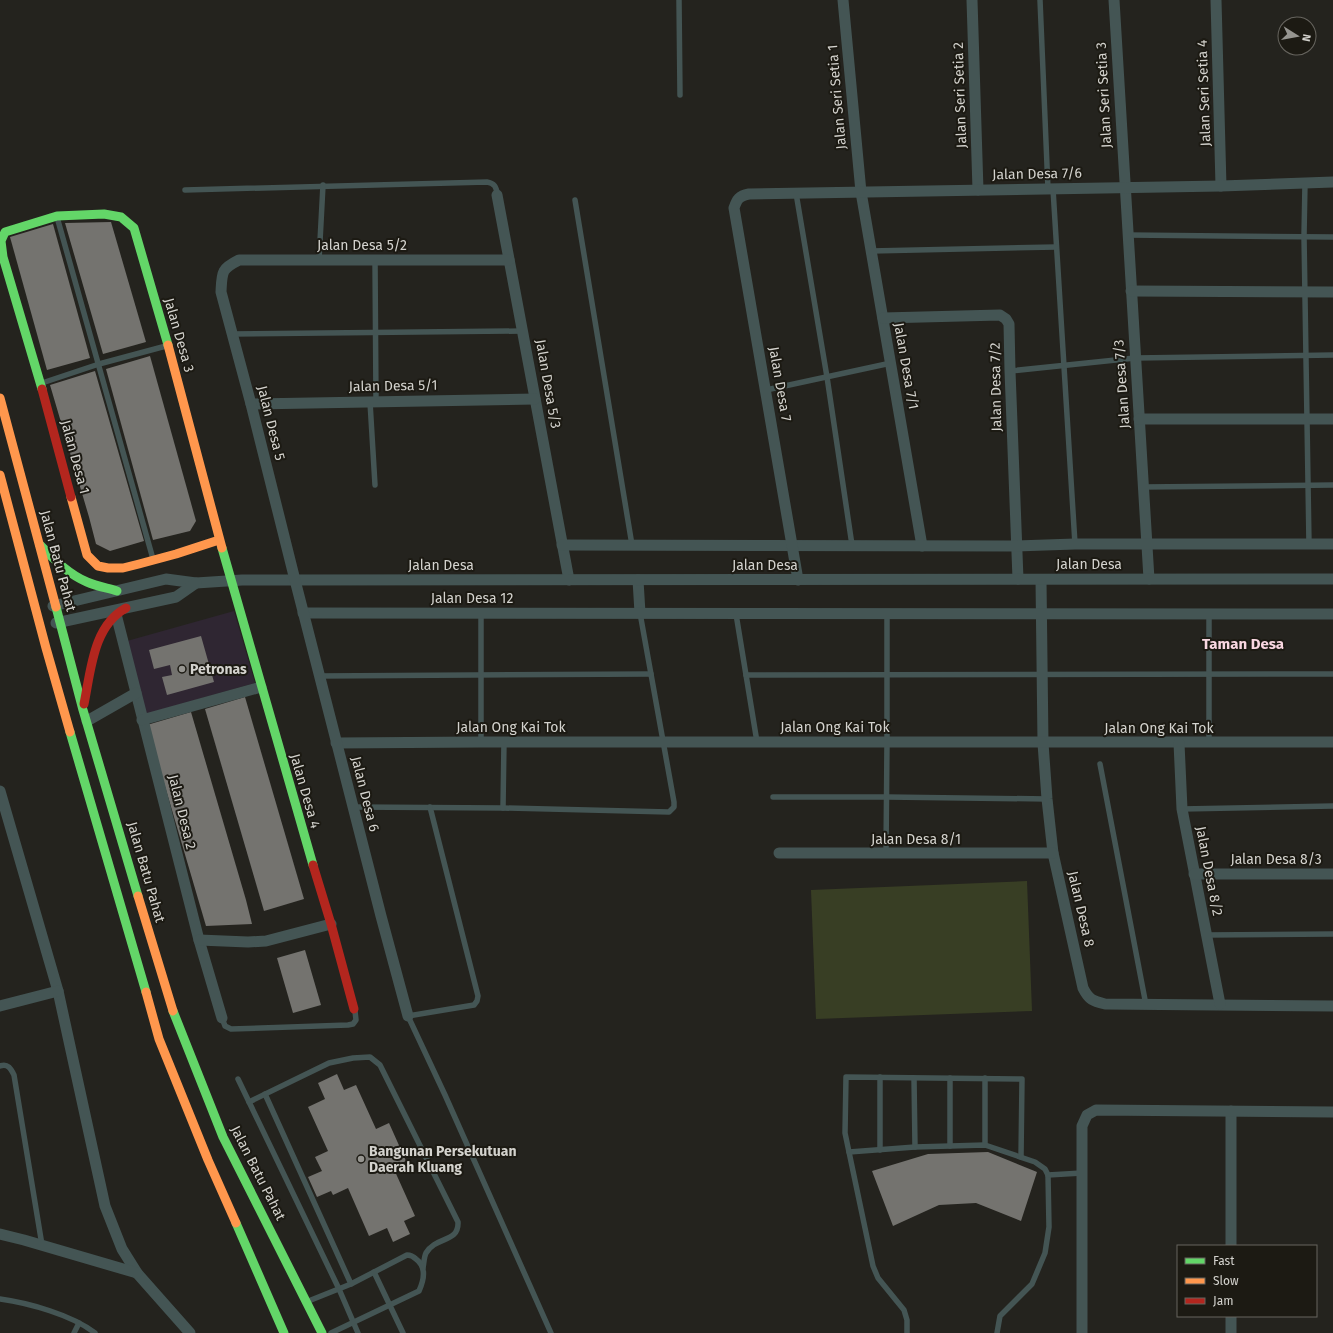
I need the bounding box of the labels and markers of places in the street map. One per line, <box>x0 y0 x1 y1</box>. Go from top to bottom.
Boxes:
place label: Petronas <box>190 661 247 678</box>
marker: Petronas <box>177 664 187 674</box>
place label: Bangunan Persekutuan Daerah Kluang <box>369 1143 517 1176</box>
marker: Bangunan Persekutuan Daerah Kluang <box>356 1154 366 1164</box>

